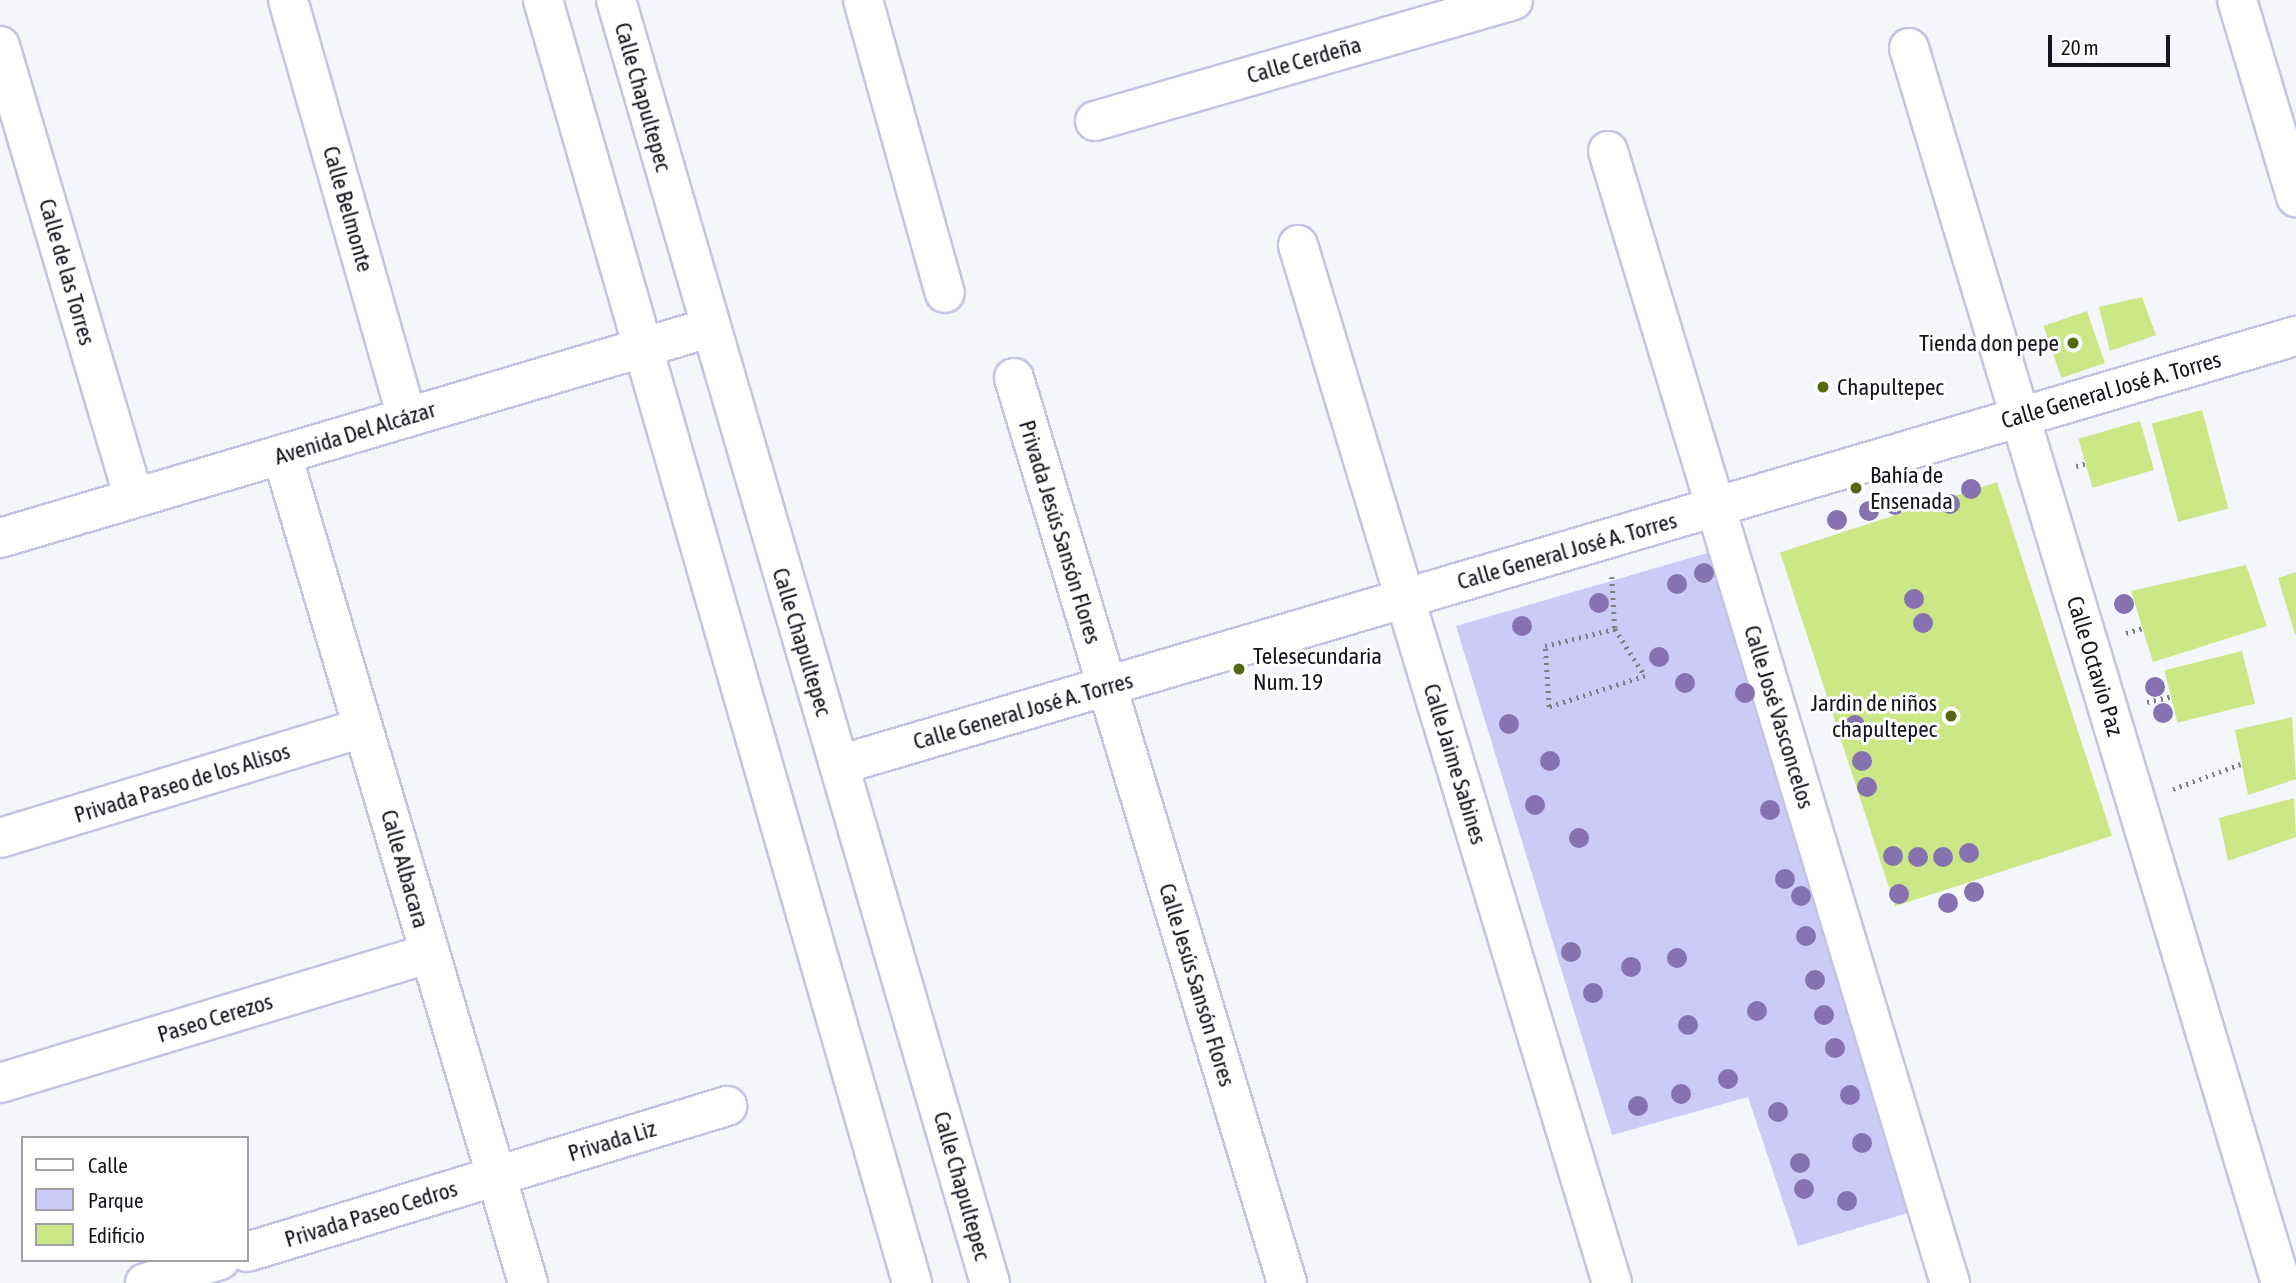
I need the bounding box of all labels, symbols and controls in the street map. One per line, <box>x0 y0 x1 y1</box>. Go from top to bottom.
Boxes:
street label: Calle Chapultepec <box>609 19 677 175</box>
scale bar <box>2051 21 2174 65</box>
street label: Calle Cerdeña <box>1244 31 1364 89</box>
text: 20 m <box>2061 35 2099 59</box>
street label: Calle Belmonte <box>317 143 379 275</box>
street label: Calle de las Torres <box>33 196 101 348</box>
place label: Tienda don pepe <box>1919 329 2059 357</box>
marker: Tienda don pepe <box>2065 335 2081 351</box>
street label: Calle General José A. Torres <box>1998 345 2224 435</box>
place label: Chapultepec <box>1837 373 1944 401</box>
marker: Chapultepec <box>1815 379 1831 395</box>
street label: Avenida Del Alcázar <box>271 395 439 471</box>
street label: Privada Jesús Sansón Flores <box>1013 417 1107 647</box>
place label: Bahía de Ensenada <box>1870 461 1953 515</box>
marker: Bahía de Ensenada <box>1848 480 1864 496</box>
street label: Calle General José A. Torres <box>1454 506 1680 596</box>
street label: Calle Chapultepec <box>766 565 838 719</box>
street label: Calle Octavio Paz <box>2061 593 2129 739</box>
street label: Calle José Vasconcelos <box>1738 622 1820 812</box>
place label: Telesecundaria Num. 19 <box>1253 642 1382 696</box>
marker: Telesecundaria Num. 19 <box>1231 661 1247 677</box>
street label: Calle General José A. Torres <box>910 666 1136 756</box>
street label: Calle Jaime Sabines <box>1417 680 1493 848</box>
place label: Jardin de niños chapultepec <box>1811 689 1937 743</box>
marker: Jardin de niños chapultepec <box>1943 708 1959 724</box>
street label: Privada Paseo de los Alisos <box>71 737 293 829</box>
street label: Calle Albacara <box>375 807 435 931</box>
street label: Calle Jesús Sansón Flores <box>1153 880 1241 1090</box>
street label: Paseo Cerezos <box>154 987 276 1049</box>
street label: Calle Chapultepec <box>928 1108 996 1264</box>
street label: Privada Liz <box>565 1115 659 1167</box>
legend <box>21 1136 248 1262</box>
text: Calle <box>88 1153 128 1177</box>
street label: Privada Paseo Cedros <box>281 1175 461 1253</box>
text: Parque <box>88 1188 143 1212</box>
text: Edificio <box>88 1223 145 1247</box>

